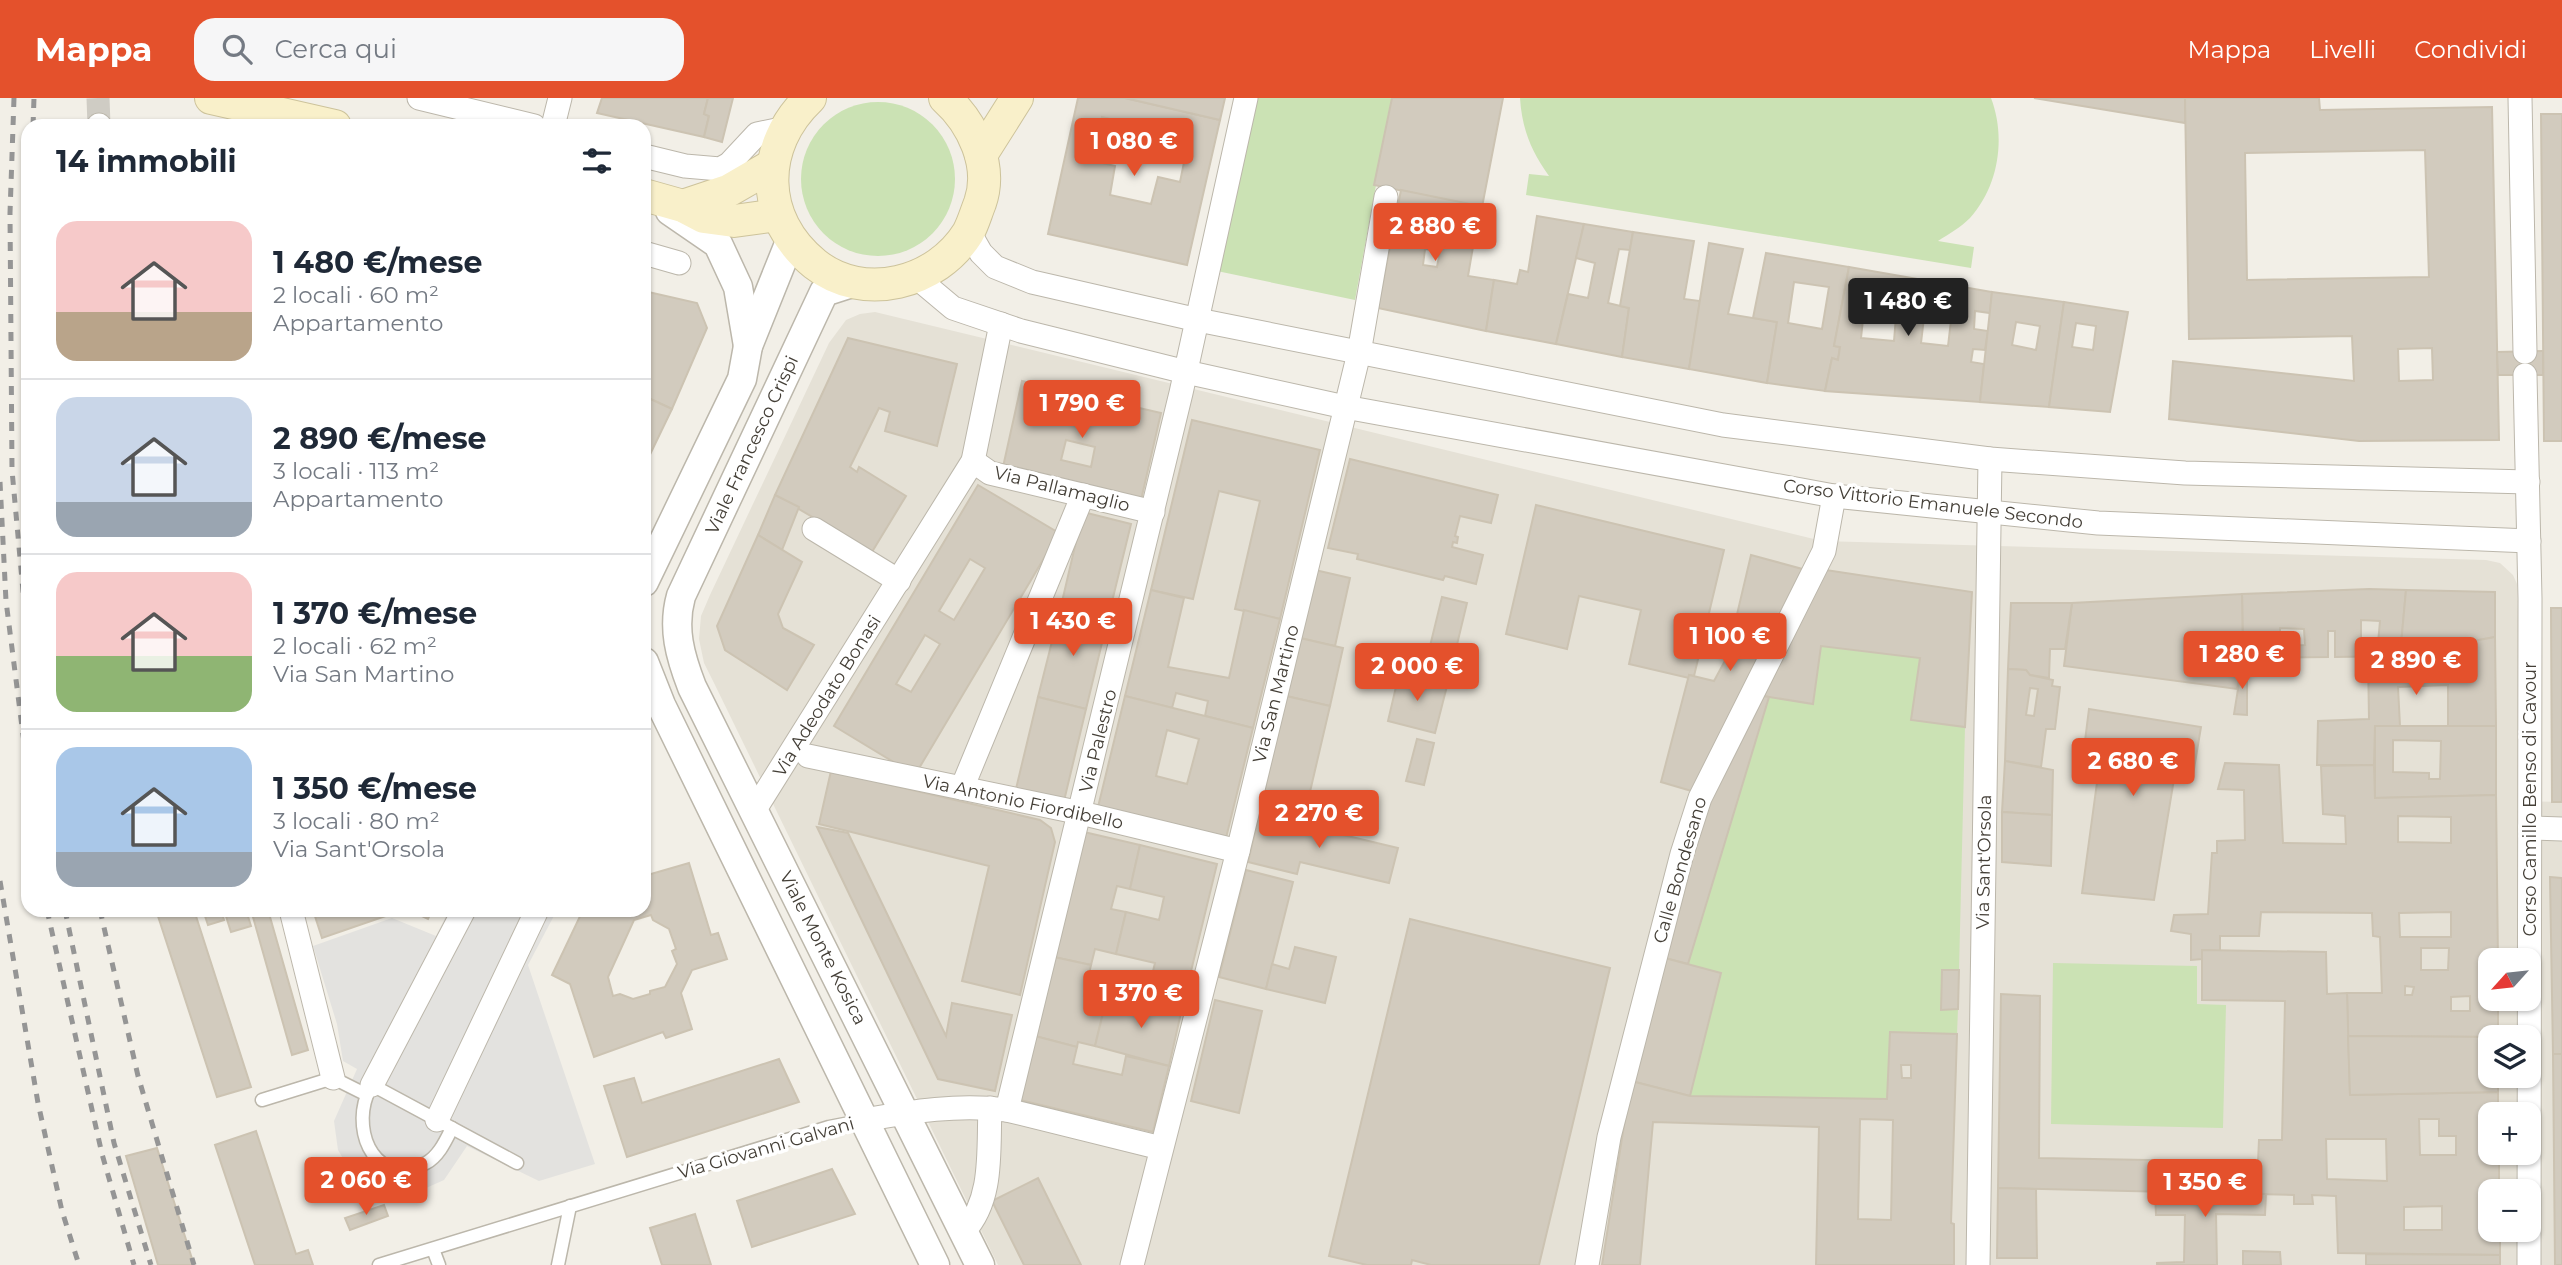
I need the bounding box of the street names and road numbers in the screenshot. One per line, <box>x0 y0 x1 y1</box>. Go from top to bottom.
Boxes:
street label: Viale Francesco Crispi <box>701 352 803 538</box>
street label: Via Pallamaglio <box>992 462 1132 516</box>
street label: Corso Vittorio Emanuele Secondo <box>1782 475 2084 533</box>
street label: Via Adeodato Bonasi <box>768 611 886 781</box>
street label: Via San Martino <box>1248 622 1304 766</box>
street label: Corso Camillo Benso di Cavour <box>2519 662 2541 936</box>
street label: Via Palestro <box>1075 687 1121 795</box>
street label: Via Antonio Fiordibello <box>921 770 1125 834</box>
street label: Calle Bondesano <box>1649 794 1711 946</box>
street label: Via Sant'Orsola <box>1972 794 1996 930</box>
street label: Viale Monte Kosica <box>775 868 871 1028</box>
street label: Via Giovanni Galvani <box>675 1112 857 1184</box>

